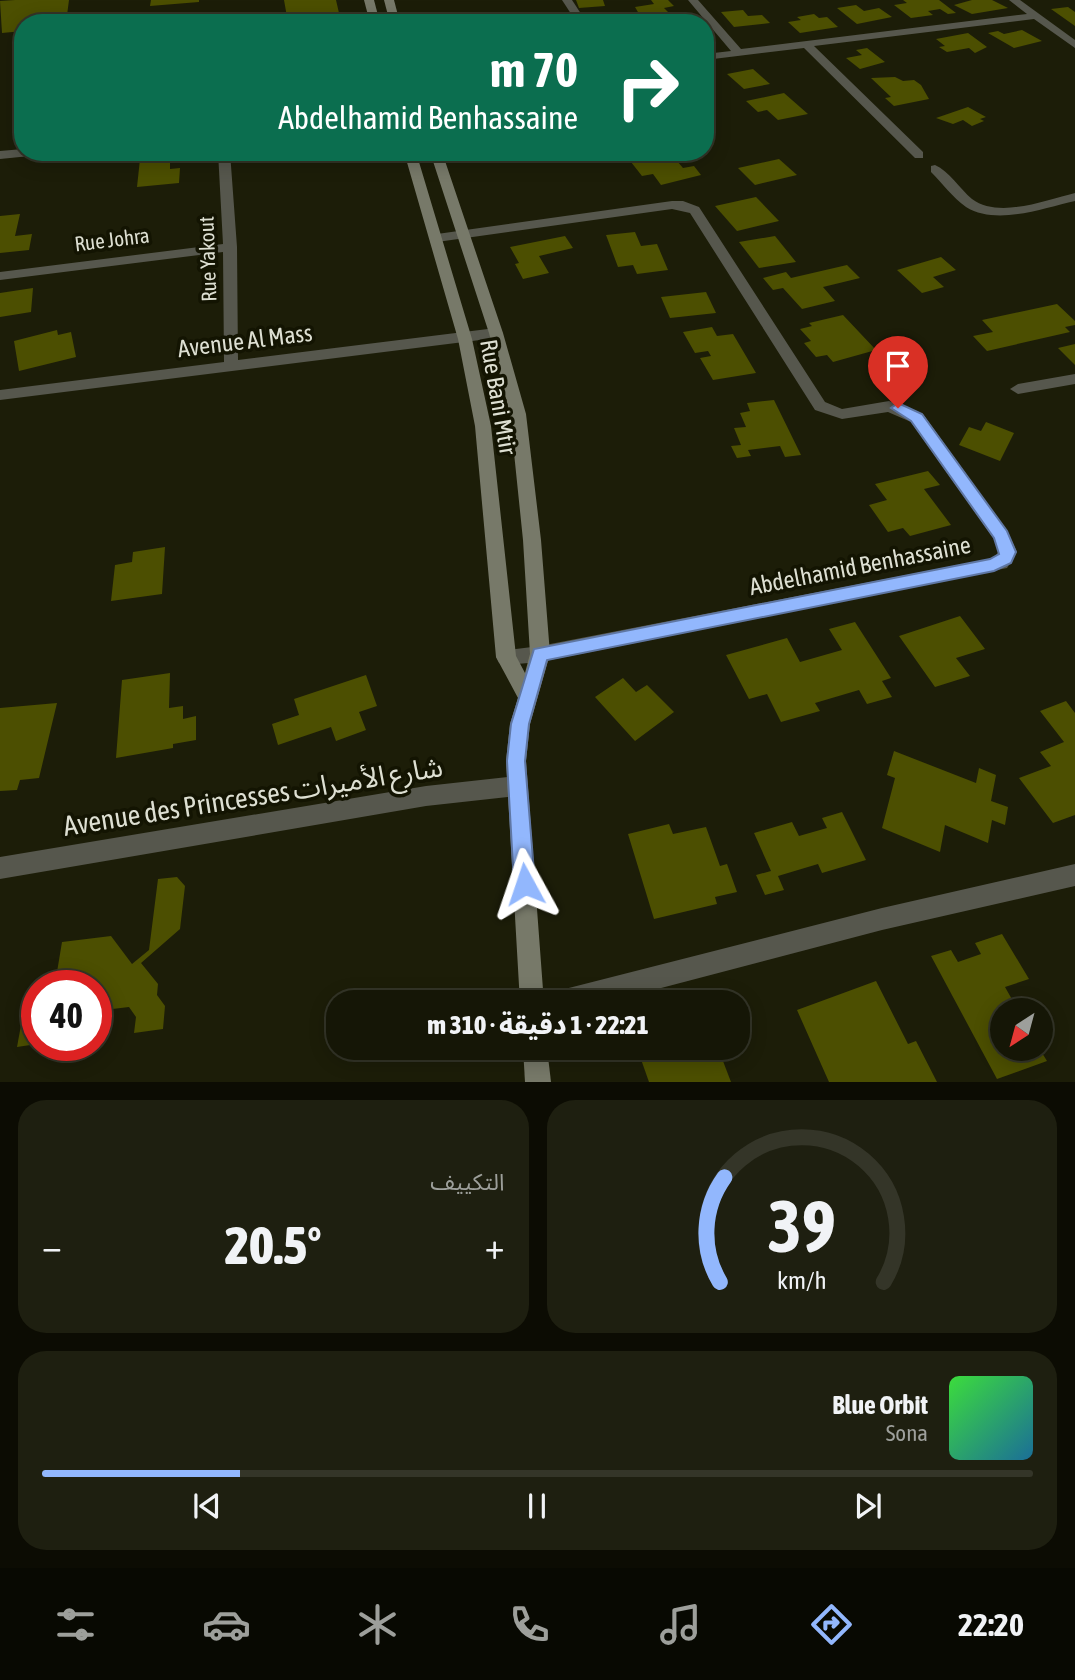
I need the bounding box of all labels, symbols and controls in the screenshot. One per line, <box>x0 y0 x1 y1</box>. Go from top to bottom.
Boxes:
text: 70 m <box>490 41 578 97</box>
icon: right <box>602 42 693 133</box>
text: Abdelhamid Benhassaine <box>278 99 578 136</box>
street label: Rue Yakout <box>194 216 220 302</box>
street label: Rue Johra <box>73 223 151 256</box>
street label: Avenue Al Mass <box>176 319 314 362</box>
pin <box>868 336 928 408</box>
street label: Rue Bani Mtir <box>475 337 522 457</box>
icon: arrive <box>879 347 917 385</box>
street label: Abdelhamid Benhassaine <box>747 531 973 600</box>
street label: Avenue des Princesses شارع الأميرات <box>61 750 446 847</box>
position arrow <box>488 847 562 921</box>
speed limit sign: 40 <box>21 970 112 1061</box>
north arrow <box>990 998 1054 1060</box>
map controls <box>990 998 1053 1061</box>
text: 22:21 · 1 دقيقة · 310 m <box>427 1010 649 1040</box>
text: التكييف <box>430 1169 505 1195</box>
text: 39 <box>768 1185 836 1268</box>
text: 20.5° <box>225 1215 322 1275</box>
text: − <box>42 1224 62 1267</box>
text: + <box>485 1224 505 1267</box>
text: km/h <box>777 1266 827 1294</box>
text: Blue Orbit <box>832 1390 928 1420</box>
text: Sona <box>886 1420 928 1446</box>
icon: previous <box>188 1487 226 1525</box>
icon: pause <box>518 1487 556 1525</box>
icon: next <box>849 1487 887 1525</box>
icon: filters <box>51 1600 100 1649</box>
icon: car <box>202 1600 251 1649</box>
icon: climate <box>353 1600 402 1649</box>
icon: phone <box>505 1600 554 1649</box>
icon: music <box>656 1600 705 1649</box>
icon: directions <box>807 1600 856 1649</box>
text: 22:20 <box>958 1606 1024 1643</box>

